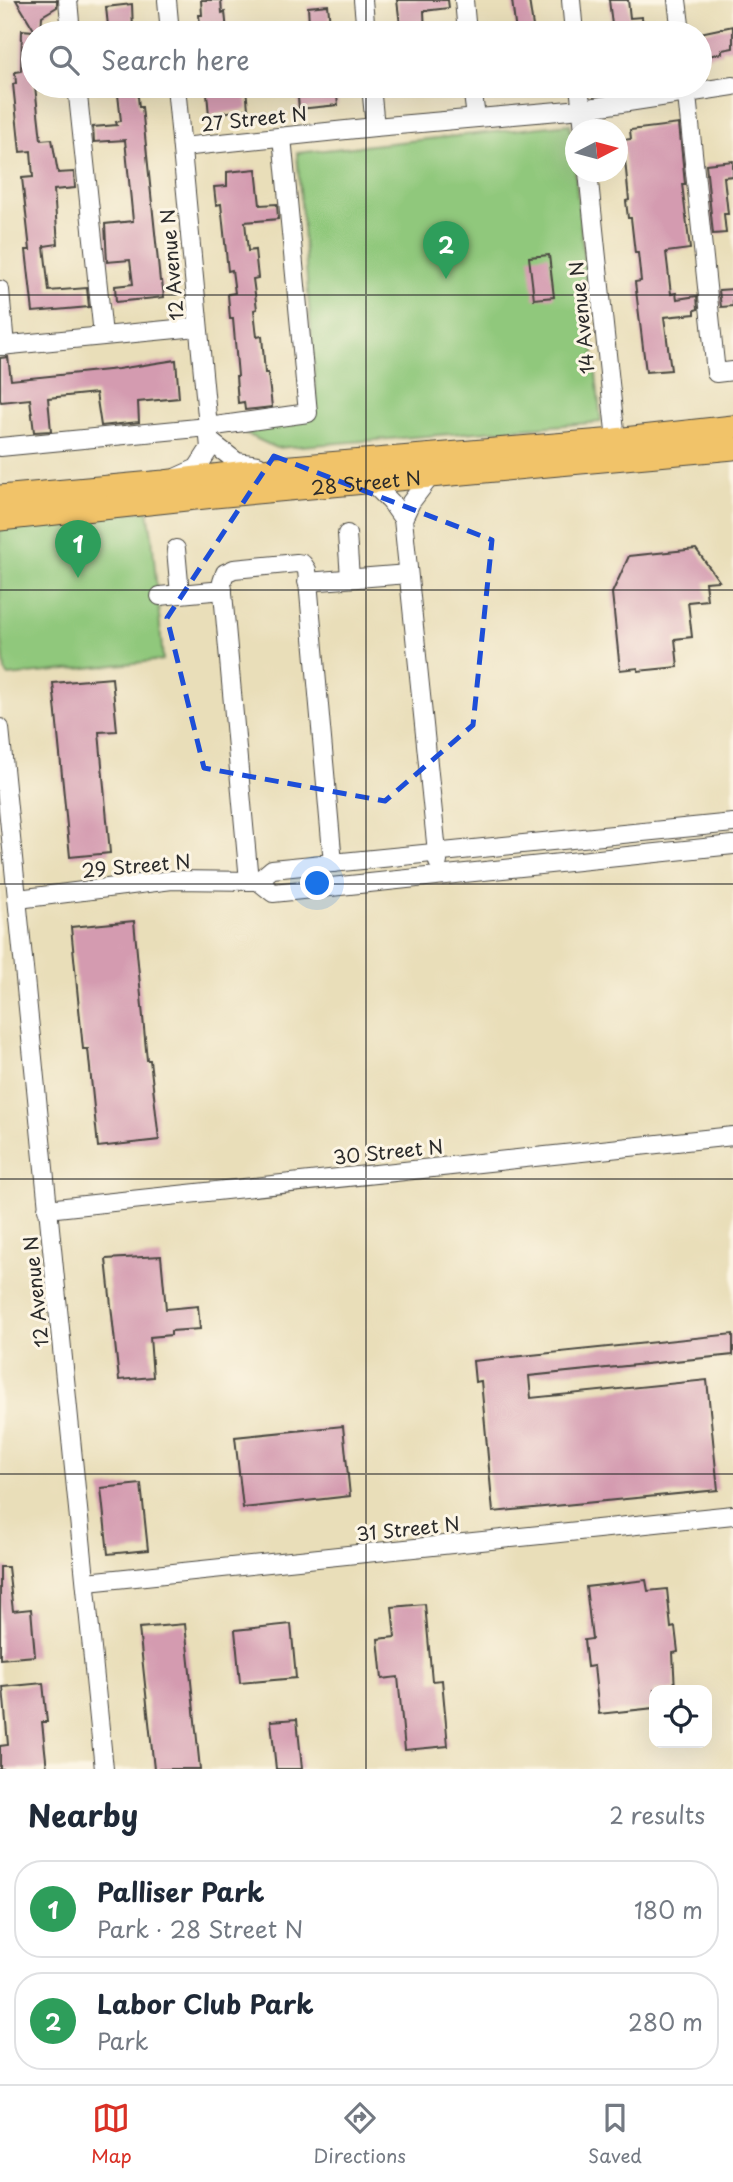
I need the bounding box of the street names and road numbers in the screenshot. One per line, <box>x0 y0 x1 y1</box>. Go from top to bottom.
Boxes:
street label: 27 Street N <box>200 99 308 137</box>
street label: 12 Avenue N <box>152 208 190 322</box>
street label: 14 Avenue N <box>561 260 601 376</box>
street label: 28 Street N <box>310 463 422 501</box>
street label: 29 Street N <box>80 846 192 884</box>
street label: 30 Street N <box>332 1131 444 1171</box>
street label: 12 Avenue N <box>15 1235 55 1349</box>
street label: 31 Street N <box>355 1509 461 1547</box>

